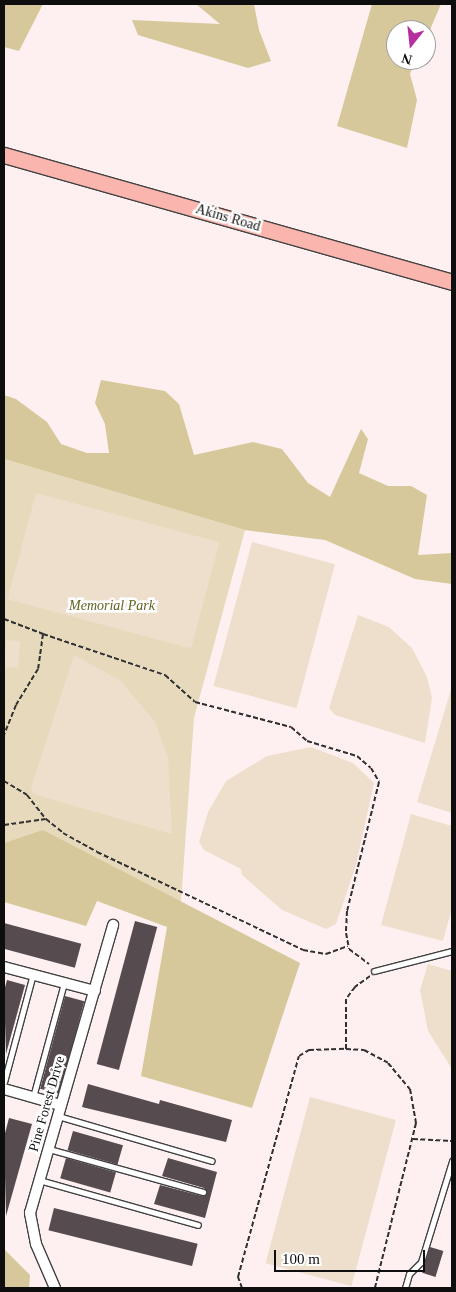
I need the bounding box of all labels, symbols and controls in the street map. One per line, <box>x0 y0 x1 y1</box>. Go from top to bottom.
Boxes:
north arrow <box>386 20 436 70</box>
text: N <box>400 50 414 68</box>
street label: Akins Road <box>194 201 262 235</box>
park label: Memorial Park <box>69 598 155 614</box>
street label: Pine Forest Drive <box>25 1054 69 1154</box>
scale bar <box>276 1240 427 1272</box>
text: 100 m <box>282 1251 320 1267</box>

